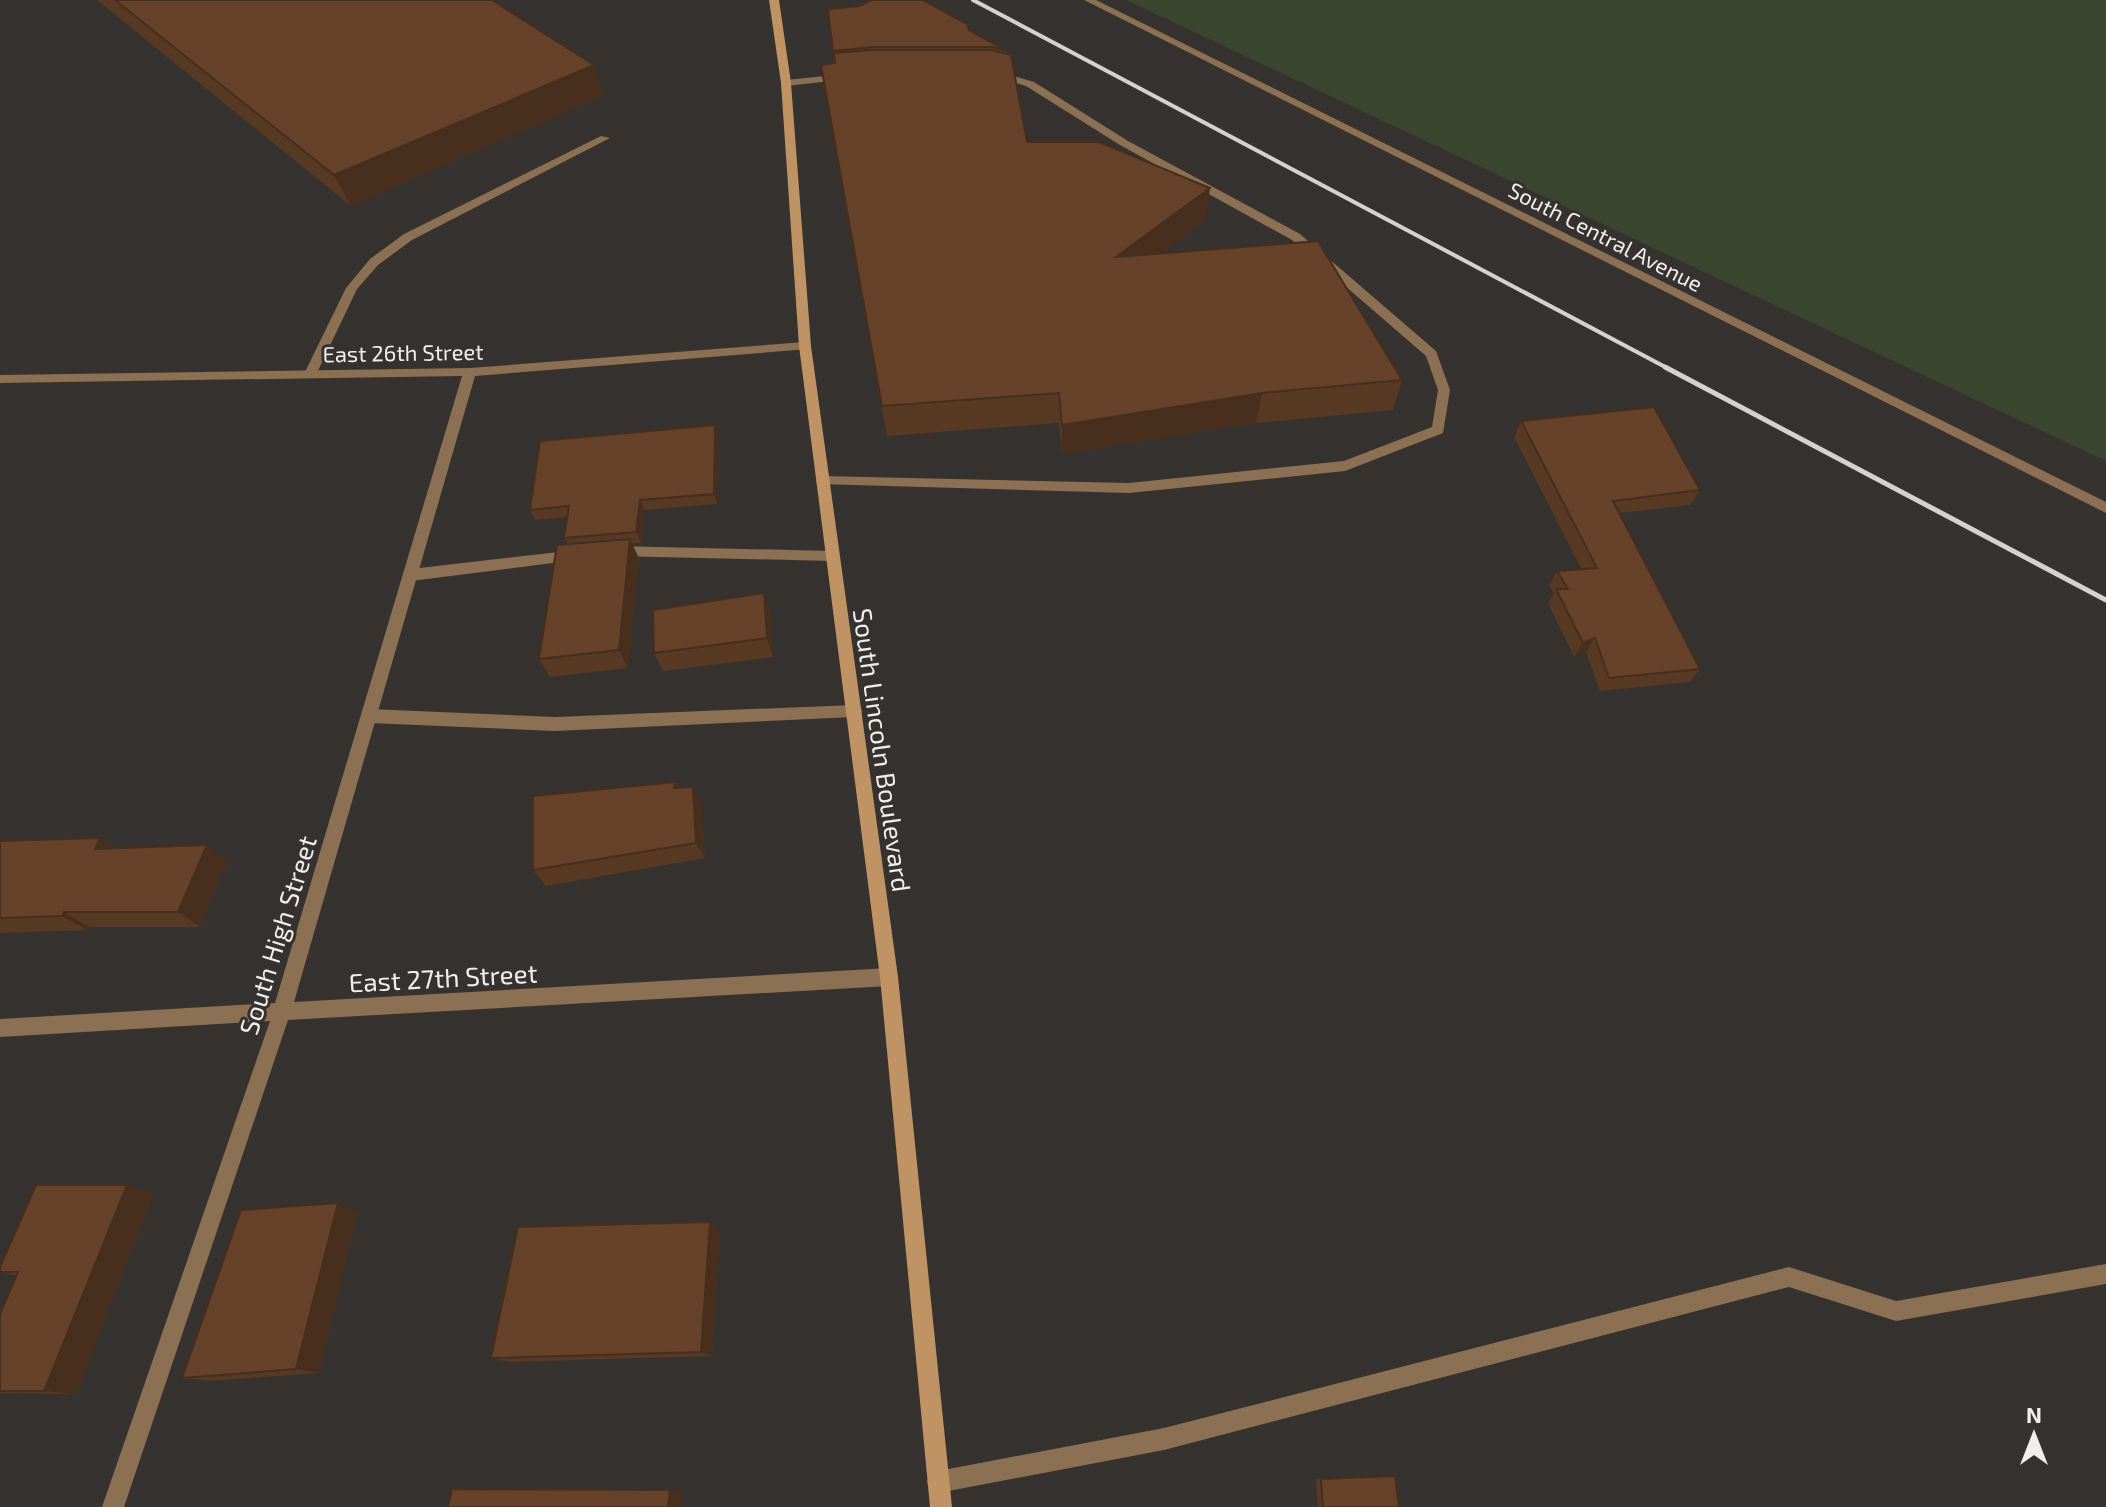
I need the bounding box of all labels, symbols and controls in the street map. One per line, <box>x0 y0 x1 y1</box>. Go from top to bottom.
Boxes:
street label: South Central Avenue <box>1505 176 1707 296</box>
street label: East 26th Street <box>322 338 484 366</box>
street label: South Lincoln Boulevard <box>848 606 918 894</box>
street label: South High Street <box>232 832 322 1038</box>
street label: East 27th Street <box>348 957 538 997</box>
north arrow <box>1994 1395 2074 1475</box>
text: N <box>2026 1401 2042 1427</box>

